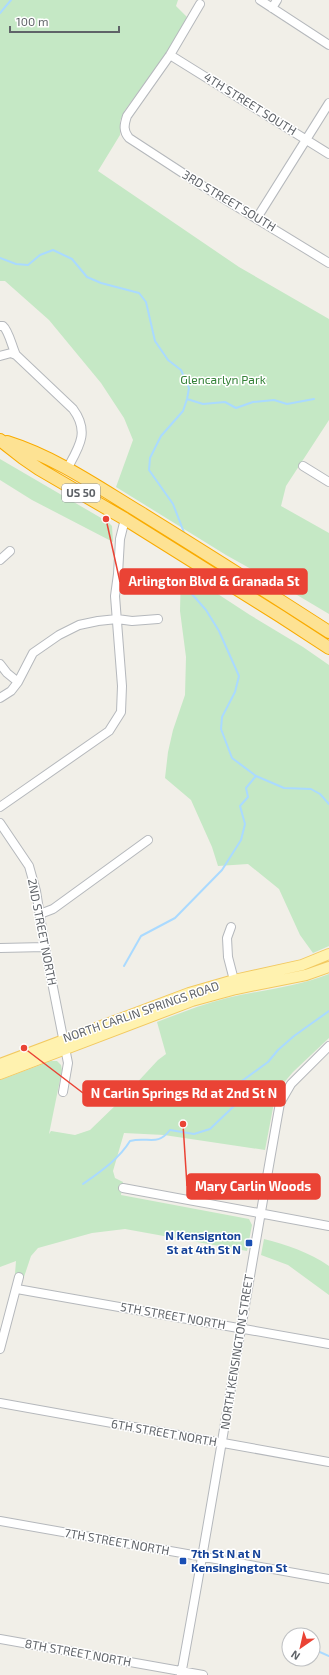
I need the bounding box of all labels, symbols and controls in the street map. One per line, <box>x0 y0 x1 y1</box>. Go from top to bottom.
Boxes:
scale bar <box>10 8 119 34</box>
text: 100 m <box>16 14 48 28</box>
street label: 4TH STREET SOUTH <box>202 69 299 137</box>
street label: 3RD STREET SOUTH <box>180 167 279 234</box>
park label: Glencarlyn Park <box>180 372 266 386</box>
road number: US 50 <box>62 484 100 502</box>
callout: Arlington Blvd & Granada St <box>120 569 307 594</box>
text: Arlington Blvd & Granada St <box>128 573 300 589</box>
street label: 2ND STREET NORTH <box>26 877 60 986</box>
street label: NORTH CARLIN SPRINGS ROAD <box>61 978 221 1044</box>
callout: N Carlin Springs Rd at 2nd St N <box>83 1081 285 1106</box>
text: N Carlin Springs Rd at 2nd St N <box>91 1085 277 1101</box>
callout: Mary Carlin Woods <box>187 1174 320 1199</box>
text: Mary Carlin Woods <box>195 1178 311 1194</box>
place label: N Kensignton St at 4th St N <box>165 1228 241 1256</box>
marker: N Kensignton St at 4th St N <box>244 1238 254 1248</box>
street label: NORTH KENSINGTON STREET <box>217 1273 255 1430</box>
street label: 5TH STREET NORTH <box>119 1299 227 1331</box>
street label: 6TH STREET NORTH <box>110 1416 218 1448</box>
street label: 7TH STREET NORTH <box>64 1525 171 1557</box>
place label: 7th St N at N Kensingington St <box>191 1546 288 1574</box>
marker: 7th St N at N Kensingington St <box>178 1556 188 1566</box>
north arrow <box>281 1627 321 1667</box>
street label: 8TH STREET NORTH <box>24 1636 132 1668</box>
text: N <box>288 1648 302 1663</box>

